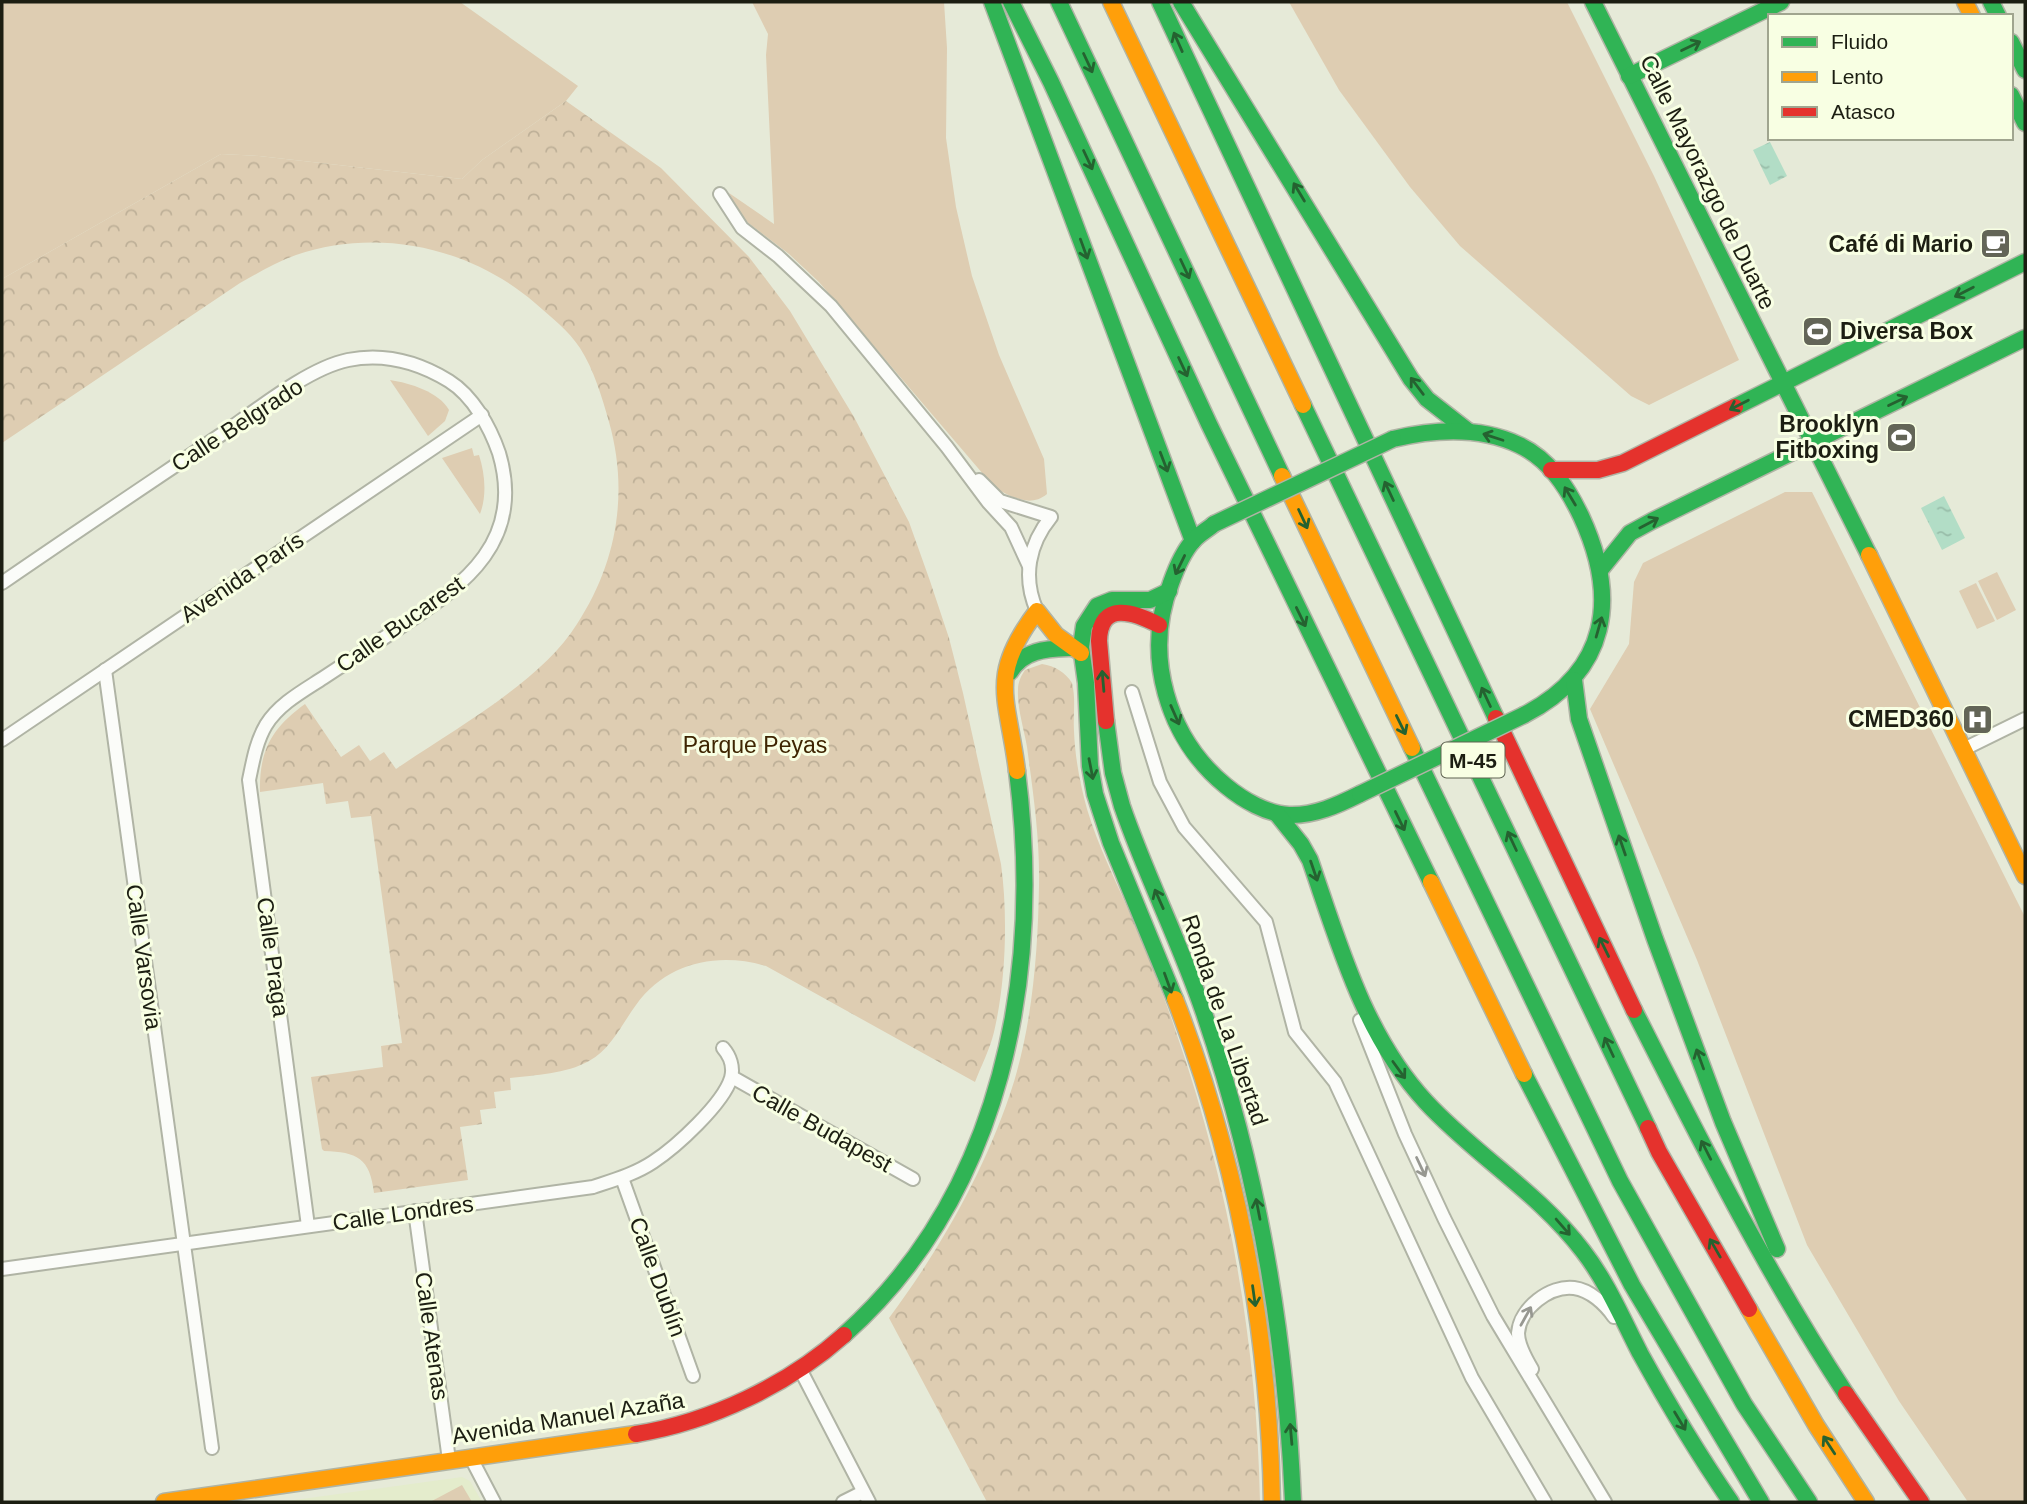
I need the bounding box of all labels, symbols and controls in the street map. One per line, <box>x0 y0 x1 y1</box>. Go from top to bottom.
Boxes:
legend <box>1768 14 2013 140</box>
text: Fluido <box>1831 30 1888 53</box>
one-way arrow <box>1171 32 1184 53</box>
one-way arrow <box>1680 39 1701 52</box>
street label: Calle Mayorazgo de Duarte <box>1635 50 1781 314</box>
one-way arrow <box>1082 52 1095 74</box>
text: Lento <box>1831 65 1884 88</box>
text: Atasco <box>1831 100 1895 123</box>
one-way arrow <box>1082 149 1095 170</box>
one-way arrow <box>1291 182 1305 202</box>
cafe icon: Café di Mario <box>1979 227 2013 261</box>
place label: Café di Mario <box>1829 231 1973 257</box>
one-way arrow <box>1079 238 1092 260</box>
one-way arrow <box>1179 258 1192 279</box>
one-way arrow <box>1954 286 1975 300</box>
sports icon: Diversa Box <box>1800 314 1834 348</box>
place label: Diversa Box <box>1840 318 1973 344</box>
one-way arrow <box>1177 356 1190 377</box>
street label: Calle Belgrado <box>167 373 307 477</box>
one-way arrow <box>1410 377 1425 396</box>
one-way arrow <box>1887 394 1908 408</box>
one-way arrow <box>1729 398 1750 412</box>
place label: Brooklyn Fitboxing <box>1776 411 1879 463</box>
sports icon: Brooklyn Fitboxing <box>1885 420 1919 454</box>
one-way arrow <box>1483 429 1505 442</box>
one-way arrow <box>1159 451 1171 473</box>
one-way arrow <box>1381 481 1395 502</box>
one-way arrow <box>1562 486 1576 506</box>
one-way arrow <box>1297 508 1310 529</box>
one-way arrow <box>1639 516 1659 530</box>
street label: Avenida París <box>176 526 308 628</box>
one-way arrow <box>1172 554 1186 575</box>
street label: Calle Bucarest <box>331 570 469 678</box>
one-way arrow <box>1296 606 1309 627</box>
one-way arrow <box>1593 616 1606 638</box>
one-way arrow <box>1096 670 1109 693</box>
one-way arrow <box>1478 687 1492 708</box>
hospital icon: CMED360 <box>1960 702 1994 736</box>
one-way arrow <box>1169 704 1182 725</box>
place label: CMED360 <box>1848 706 1954 732</box>
one-way arrow <box>1395 714 1409 735</box>
park label: Parque Peyas <box>683 732 827 758</box>
road number: M-45 <box>1442 742 1504 778</box>
one-way arrow <box>1084 757 1098 780</box>
one-way arrow <box>1394 810 1408 831</box>
one-way arrow <box>1504 831 1518 852</box>
one-way arrow <box>1615 834 1628 856</box>
one-way arrow <box>1309 859 1321 881</box>
street label: Calle Varsovia <box>121 883 167 1032</box>
one-way arrow <box>1152 889 1165 911</box>
street label: Calle Praga <box>252 896 294 1019</box>
street label: Ronda de La Libertad <box>1177 911 1273 1129</box>
one-way arrow <box>1596 937 1610 958</box>
one-way arrow <box>1163 971 1175 993</box>
one-way arrow <box>1602 1037 1616 1058</box>
one-way arrow <box>1692 1048 1705 1070</box>
one-way arrow <box>1392 1060 1406 1079</box>
street label: Calle Budapest <box>747 1079 897 1177</box>
one-way arrow <box>1698 1140 1712 1161</box>
one-way arrow <box>1415 1156 1428 1177</box>
street label: Calle Londres <box>331 1190 475 1236</box>
one-way arrow <box>1250 1198 1264 1221</box>
street label: Calle Dublín <box>624 1214 692 1340</box>
one-way arrow <box>1555 1218 1571 1236</box>
one-way arrow <box>1708 1239 1722 1259</box>
street label: Calle Atenas <box>410 1270 454 1402</box>
one-way arrow <box>1248 1284 1261 1307</box>
one-way arrow <box>1519 1307 1533 1327</box>
street label: Avenida Manuel Azaña <box>450 1387 686 1449</box>
one-way arrow <box>1673 1411 1687 1431</box>
one-way arrow <box>1284 1423 1297 1446</box>
one-way arrow <box>1822 1436 1836 1455</box>

